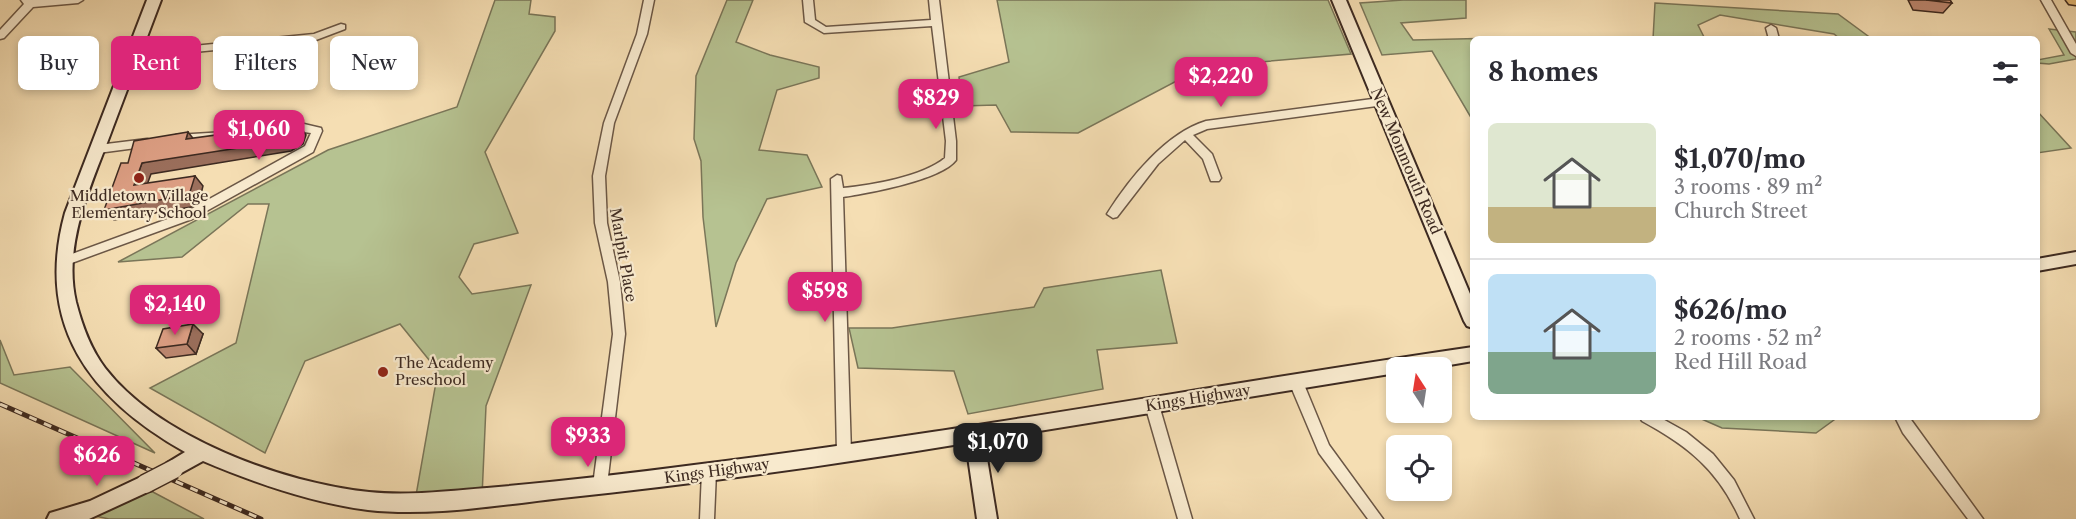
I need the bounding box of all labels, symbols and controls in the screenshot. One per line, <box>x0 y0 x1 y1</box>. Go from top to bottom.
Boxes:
chip: Buy <box>18 36 99 90</box>
chip: Rent <box>111 36 201 90</box>
chip: Filters <box>213 36 318 90</box>
chip: New <box>330 36 418 90</box>
text: 8 homes <box>1488 56 1598 88</box>
icon: filters <box>1989 56 2022 89</box>
pin: $2,220 <box>1172 57 1270 108</box>
text: $2,220 <box>1189 64 1253 88</box>
pin: $829 <box>900 79 972 130</box>
street label: New Monmouth Road <box>1367 85 1446 237</box>
text: $829 <box>912 86 960 110</box>
pin: $1,060 <box>210 110 308 161</box>
text: $1,060 <box>228 117 290 141</box>
text: $1,070/mo <box>1674 143 1805 175</box>
icon: home <box>1536 147 1608 219</box>
marker: Middletown Village Elementary School <box>132 171 146 185</box>
text: 3 rooms · 89 m² <box>1674 175 1822 199</box>
place label: Middletown Village Elementary School <box>70 186 208 222</box>
text: Church Street <box>1674 199 1807 223</box>
street label: Marlpit Place <box>606 206 641 304</box>
pin: $598 <box>789 272 861 323</box>
text: $598 <box>802 279 848 303</box>
pin: $2,140 <box>126 285 224 336</box>
text: $2,140 <box>144 292 206 316</box>
text: $626/mo <box>1674 294 1787 326</box>
icon: home <box>1536 298 1608 370</box>
text: 2 rooms · 52 m² <box>1674 326 1822 350</box>
text: Red Hill Road <box>1674 350 1807 374</box>
place label: The Academy Preschool <box>395 353 494 389</box>
north arrow <box>1386 357 1452 423</box>
map controls <box>1386 357 1452 501</box>
marker: The Academy Preschool <box>376 365 390 379</box>
street label: Kings Highway <box>1144 380 1253 415</box>
pin: $933 <box>552 417 624 468</box>
pin: $1,070 <box>949 423 1047 474</box>
text: $933 <box>565 424 611 448</box>
text: $1,070 <box>967 430 1029 454</box>
button: locate <box>1386 435 1452 501</box>
pin: $626 <box>61 436 133 487</box>
text: $626 <box>74 443 120 467</box>
street label: Kings Highway <box>663 454 772 487</box>

